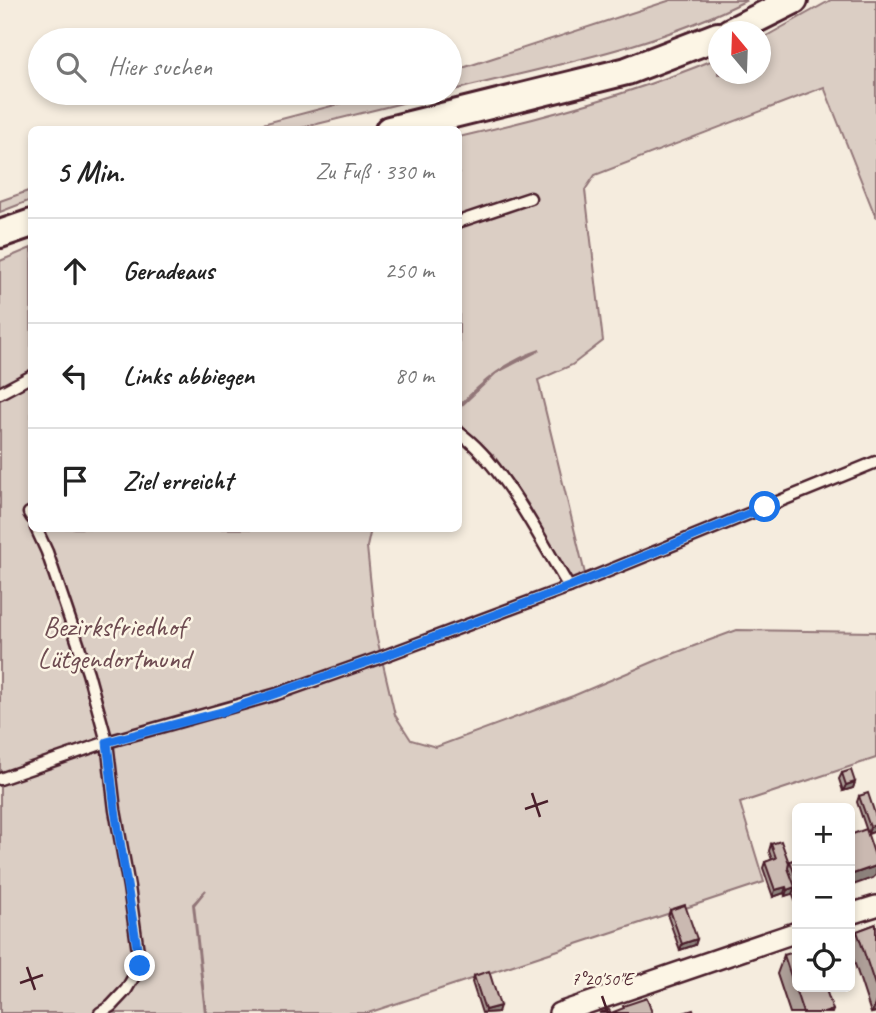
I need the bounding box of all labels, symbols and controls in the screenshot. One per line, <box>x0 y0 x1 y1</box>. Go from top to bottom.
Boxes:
north arrow <box>708 21 771 84</box>
search box <box>28 28 462 105</box>
icon: search <box>52 48 90 86</box>
text: Hier suchen <box>108 50 212 83</box>
text: 5 Min. <box>56 153 124 191</box>
text: Zu Fuß · 330 m <box>315 157 434 186</box>
icon: ahead <box>56 252 94 290</box>
text: Geradeaus <box>123 254 214 287</box>
text: 250 m <box>385 256 434 285</box>
icon: left <box>56 357 94 395</box>
text: Links abbiegen <box>123 359 254 392</box>
text: 80 m <box>395 361 434 390</box>
icon: arrive <box>56 462 94 500</box>
text: Ziel erreicht <box>123 464 233 497</box>
route start <box>749 491 780 522</box>
park label: Bezirksfriedhof Lütgendortmund <box>37 609 195 676</box>
map controls <box>792 803 855 992</box>
button: + <box>792 803 855 866</box>
button: − <box>792 866 855 929</box>
button: locate <box>792 929 855 992</box>
route end <box>124 950 155 981</box>
text: 7°20'50"E <box>571 968 635 990</box>

